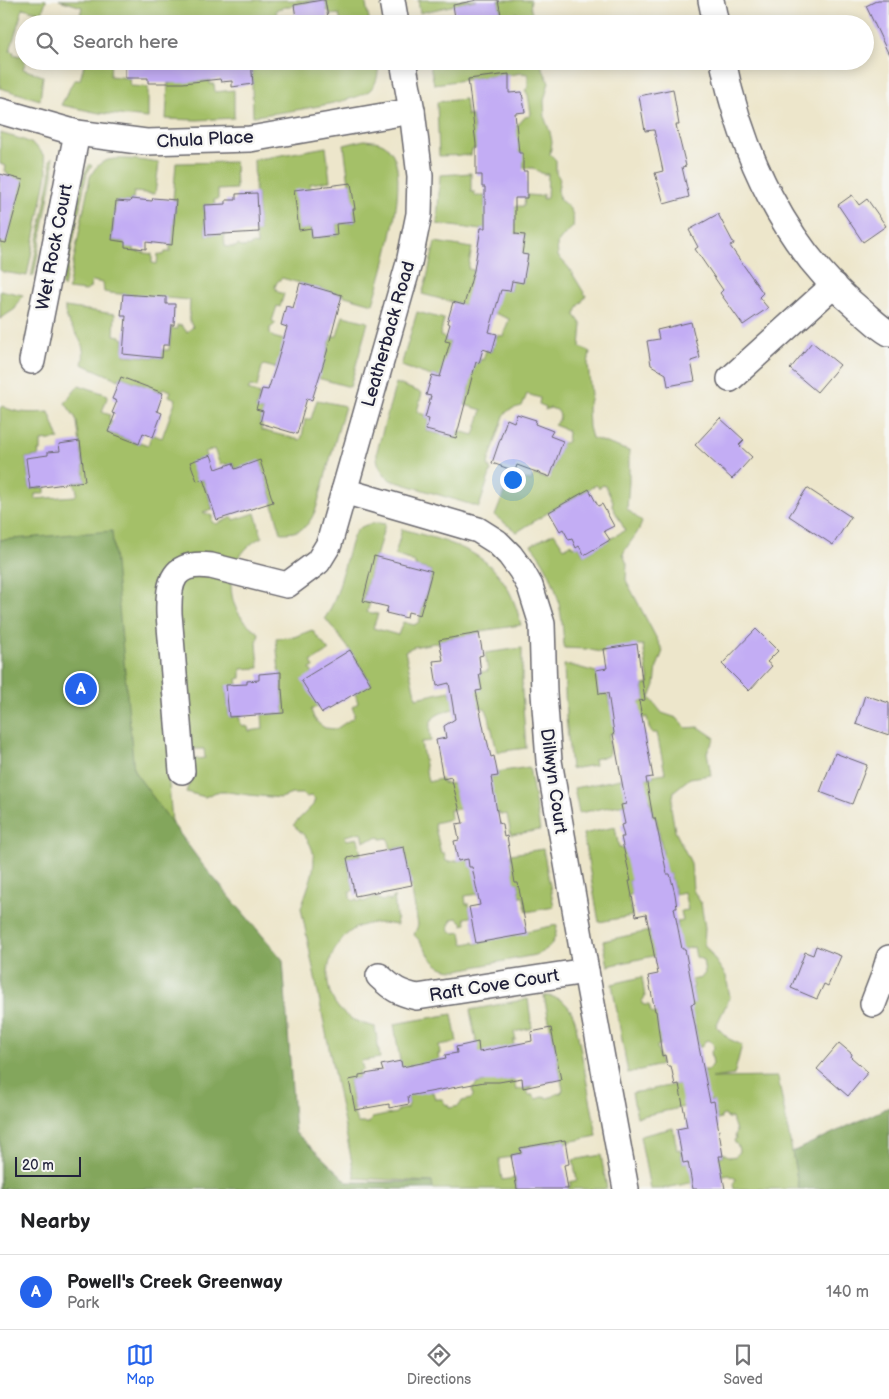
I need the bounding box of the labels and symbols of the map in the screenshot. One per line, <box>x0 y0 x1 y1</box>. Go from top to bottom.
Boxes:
street label: Chula Place <box>156 126 254 153</box>
street label: Wet Rock Court <box>32 182 77 312</box>
street label: Leatherback Road <box>358 259 419 409</box>
your location <box>500 467 526 493</box>
pin: A <box>65 670 97 708</box>
street label: Dillwyn Court <box>536 727 571 836</box>
street label: Raft Cove Court <box>428 965 561 1006</box>
scale bar <box>15 1154 81 1177</box>

